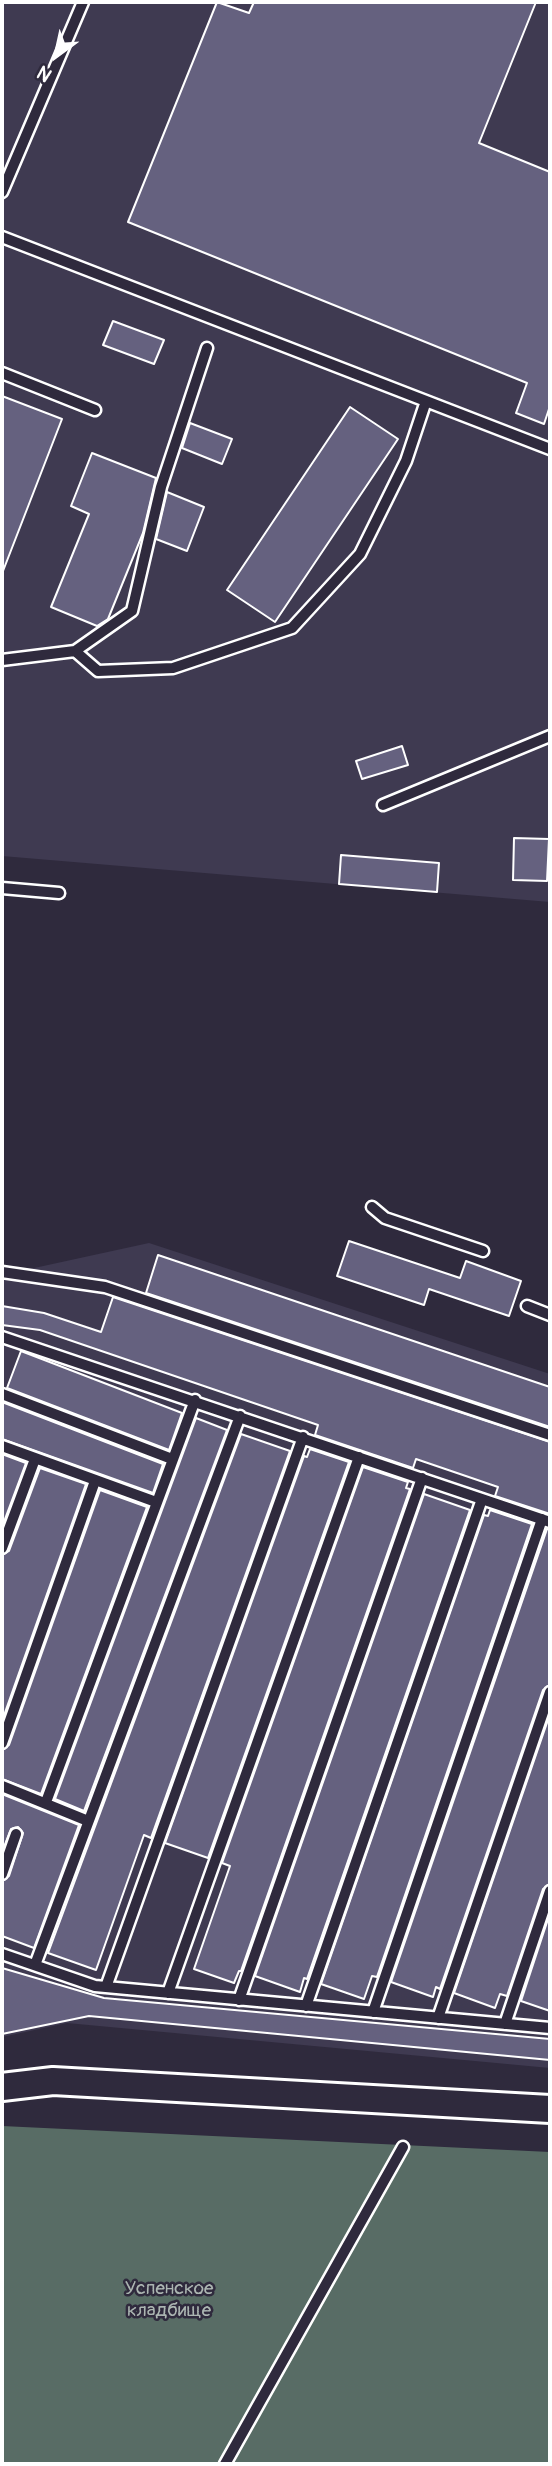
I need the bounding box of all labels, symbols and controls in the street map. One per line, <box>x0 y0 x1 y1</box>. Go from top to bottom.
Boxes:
north arrow <box>21 21 91 91</box>
text: N <box>33 60 56 87</box>
park label: Успенское кладбище <box>125 2278 213 2322</box>

